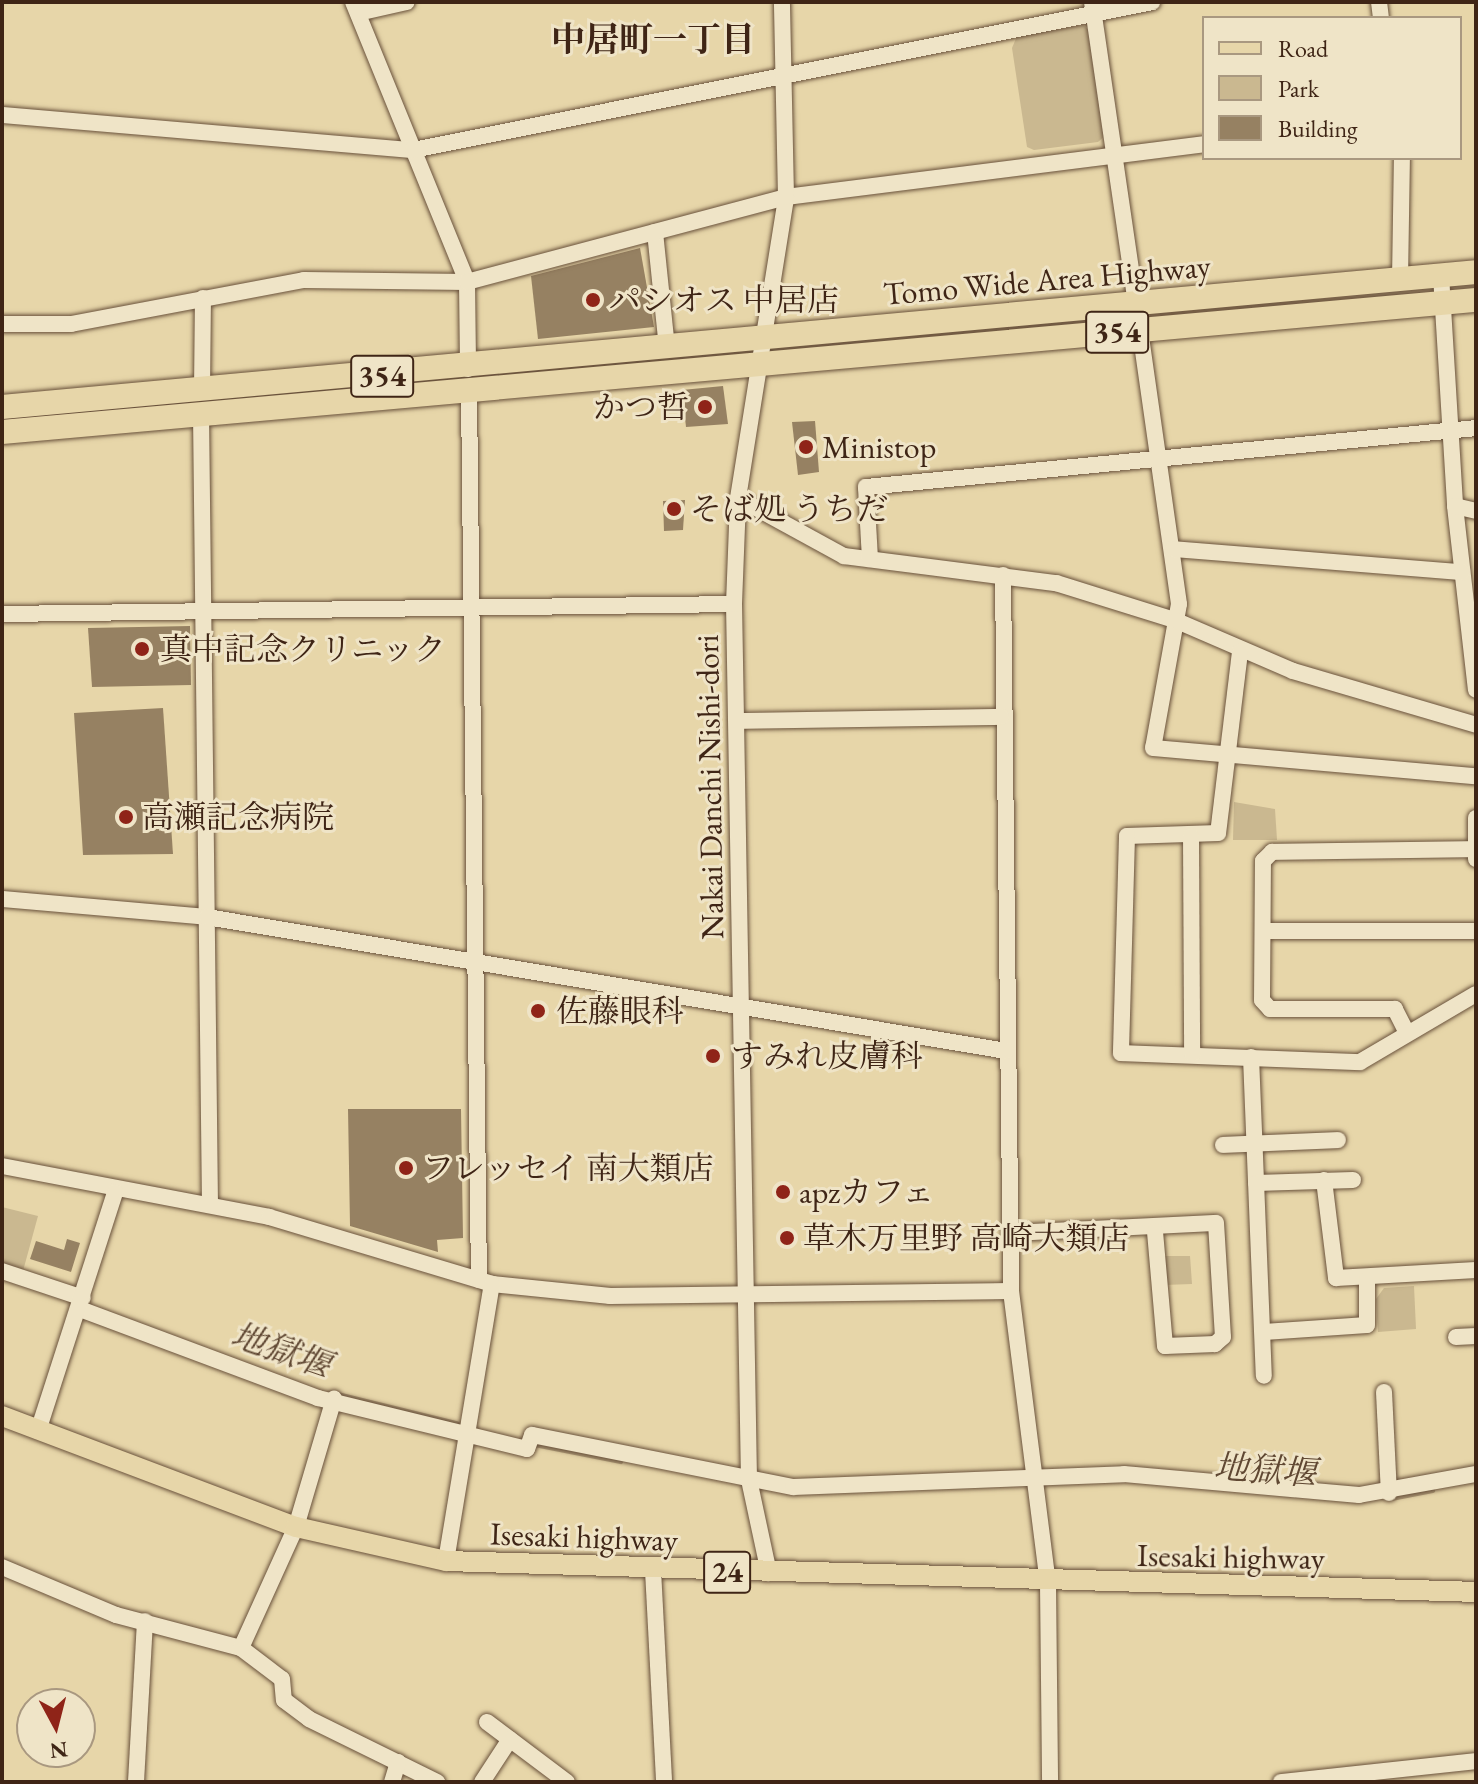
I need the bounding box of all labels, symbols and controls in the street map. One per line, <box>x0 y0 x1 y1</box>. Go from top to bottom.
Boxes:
legend <box>1202 16 1462 160</box>
district label: 中居町一丁目 <box>551 20 755 60</box>
text: Road <box>1278 33 1328 64</box>
text: Park <box>1278 73 1319 104</box>
text: Building <box>1278 113 1358 144</box>
street label: Tomo Wide Area Highway <box>882 247 1212 313</box>
place label: パシオス 中居店 <box>609 281 839 319</box>
marker: パシオス 中居店 <box>584 291 602 309</box>
road number: 354 <box>1085 306 1149 358</box>
road number: 354 <box>350 350 414 402</box>
place label: かつ哲 <box>593 388 689 426</box>
marker: かつ哲 <box>696 398 714 416</box>
place label: Ministop <box>822 428 936 466</box>
marker: Ministop <box>797 438 815 456</box>
place label: そば処 うちだ <box>690 490 888 528</box>
marker: そば処 うちだ <box>665 500 683 518</box>
place label: 真中記念クリニック <box>160 630 448 668</box>
street label: Nakai Danchi Nishi-dori <box>688 634 732 940</box>
marker: 真中記念クリニック <box>131 638 153 660</box>
place label: 高瀬記念病院 <box>142 798 334 836</box>
marker: 高瀬記念病院 <box>117 808 135 826</box>
place label: 佐藤眼科 <box>556 992 684 1030</box>
marker: 佐藤眼科 <box>527 1000 549 1022</box>
place label: すみれ皮膚科 <box>731 1037 923 1075</box>
marker: すみれ皮膚科 <box>702 1045 724 1067</box>
place label: フレッセイ 南大類店 <box>422 1149 716 1187</box>
marker: フレッセイ 南大類店 <box>397 1159 415 1177</box>
place label: apzカフェ <box>799 1173 936 1211</box>
marker: apzカフェ <box>774 1183 792 1201</box>
place label: 草木万里野 高崎大類店 <box>803 1219 1129 1257</box>
marker: 草木万里野 高崎大類店 <box>778 1229 796 1247</box>
water label: 地獄堰 <box>226 1314 336 1386</box>
water label: 地獄堰 <box>1213 1446 1317 1494</box>
street label: Isesaki highway <box>489 1515 679 1559</box>
street label: Isesaki highway <box>1137 1536 1325 1578</box>
road number: 24 <box>703 1546 751 1598</box>
north arrow <box>16 1688 96 1768</box>
text: N <box>48 1735 69 1766</box>

